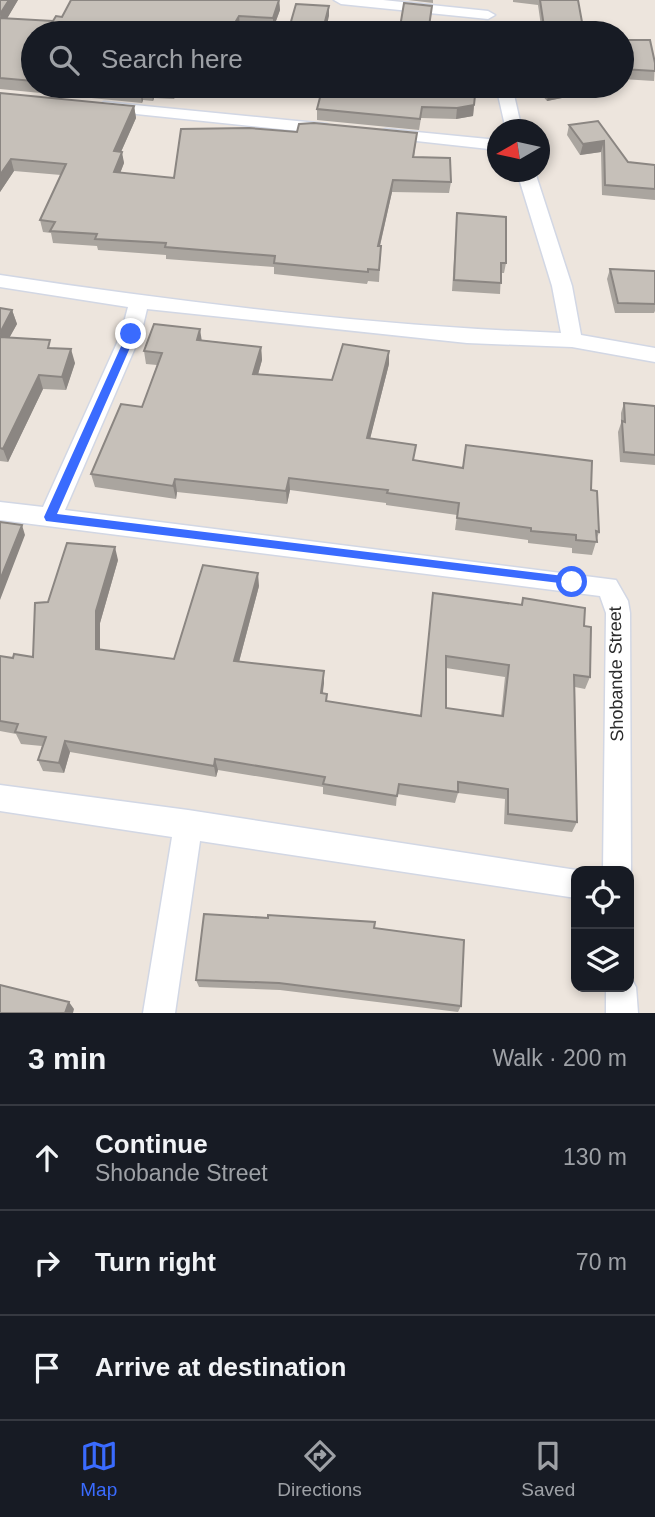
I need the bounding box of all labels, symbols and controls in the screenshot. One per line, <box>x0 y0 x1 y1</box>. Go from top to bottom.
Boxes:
search box <box>21 21 634 98</box>
icon: search <box>45 41 83 79</box>
text: Search here <box>101 44 243 74</box>
north arrow <box>487 119 550 182</box>
route end <box>115 318 146 349</box>
route start <box>556 566 587 597</box>
street label: Shobande Street <box>605 606 627 742</box>
map controls <box>571 866 634 992</box>
button: locate <box>571 866 634 929</box>
button: layers <box>571 929 634 992</box>
text: 3 min <box>28 1042 106 1075</box>
text: Walk · 200 m <box>492 1045 627 1071</box>
text: Continue <box>95 1129 208 1159</box>
icon: ahead <box>28 1139 66 1177</box>
text: 130 m <box>563 1144 627 1170</box>
text: Shobande Street <box>95 1160 268 1186</box>
icon: right <box>28 1244 66 1282</box>
text: Turn right <box>95 1247 216 1277</box>
text: 70 m <box>576 1249 627 1275</box>
icon: arrive <box>28 1349 66 1387</box>
text: Arrive at destination <box>95 1352 346 1382</box>
tab: Map <box>80 1437 118 1501</box>
tab: Directions <box>277 1437 362 1501</box>
tab: Saved <box>521 1437 575 1501</box>

